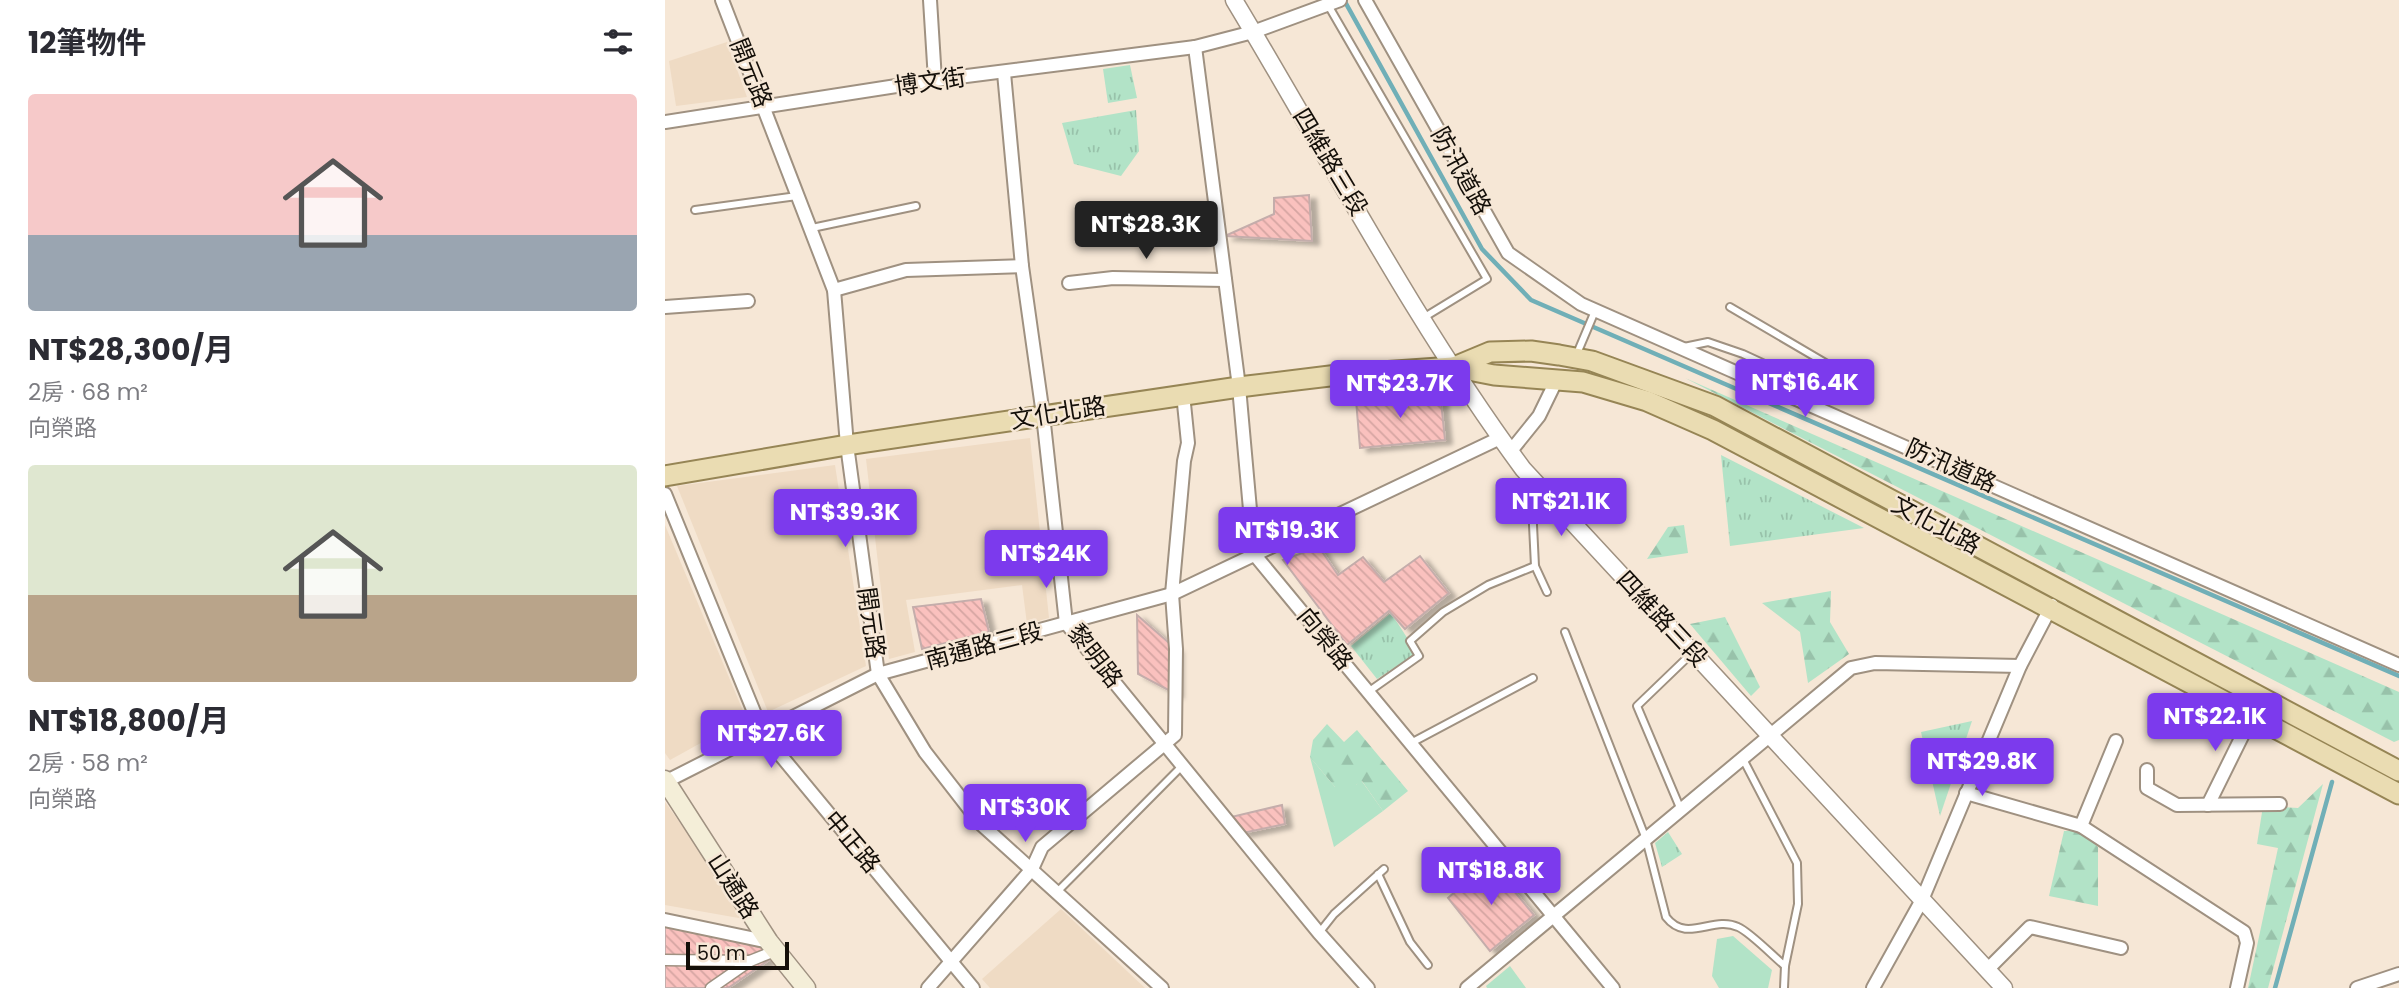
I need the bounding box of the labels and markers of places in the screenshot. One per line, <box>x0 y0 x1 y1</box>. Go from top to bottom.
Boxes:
pin: NT$28.3K <box>1074 202 1218 261</box>
pin: NT$23.7K <box>1328 360 1472 420</box>
pin: NT$16.4K <box>1733 360 1877 419</box>
pin: NT$21.1K <box>1489 478 1633 538</box>
pin: NT$39.3K <box>773 490 917 549</box>
pin: NT$19.3K <box>1215 508 1359 567</box>
pin: NT$24K <box>989 530 1103 590</box>
pin: NT$22.1K <box>2143 694 2287 753</box>
pin: NT$27.6K <box>699 710 843 770</box>
pin: NT$29.8K <box>1910 738 2054 798</box>
pin: NT$30K <box>968 784 1082 844</box>
pin: NT$18.8K <box>1419 848 1563 907</box>

